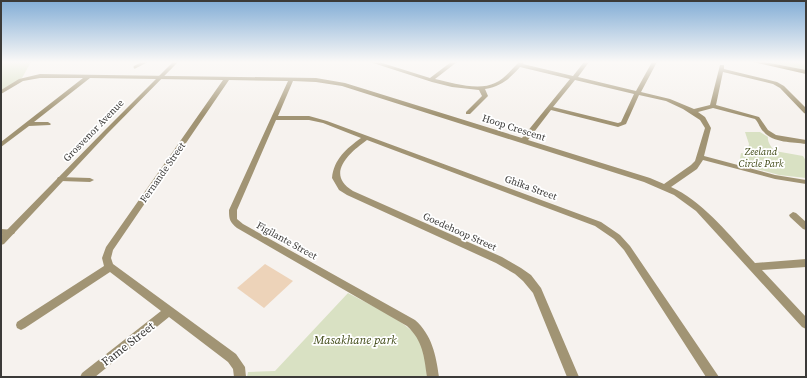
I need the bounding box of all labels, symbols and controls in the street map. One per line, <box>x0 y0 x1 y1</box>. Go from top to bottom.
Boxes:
street label: Grosvenor Avenue <box>60 96 126 164</box>
street label: Hoop Crescent <box>481 111 548 144</box>
street label: Fernande Street <box>137 139 188 205</box>
park label: Zeeland Circle Park <box>739 145 784 170</box>
street label: Ghika Street <box>503 172 559 203</box>
street label: Goedehoop Street <box>421 209 499 254</box>
street label: Figilante Street <box>254 218 320 263</box>
street label: Fame Street <box>98 318 158 370</box>
park label: Masakhane park <box>312 332 397 348</box>

